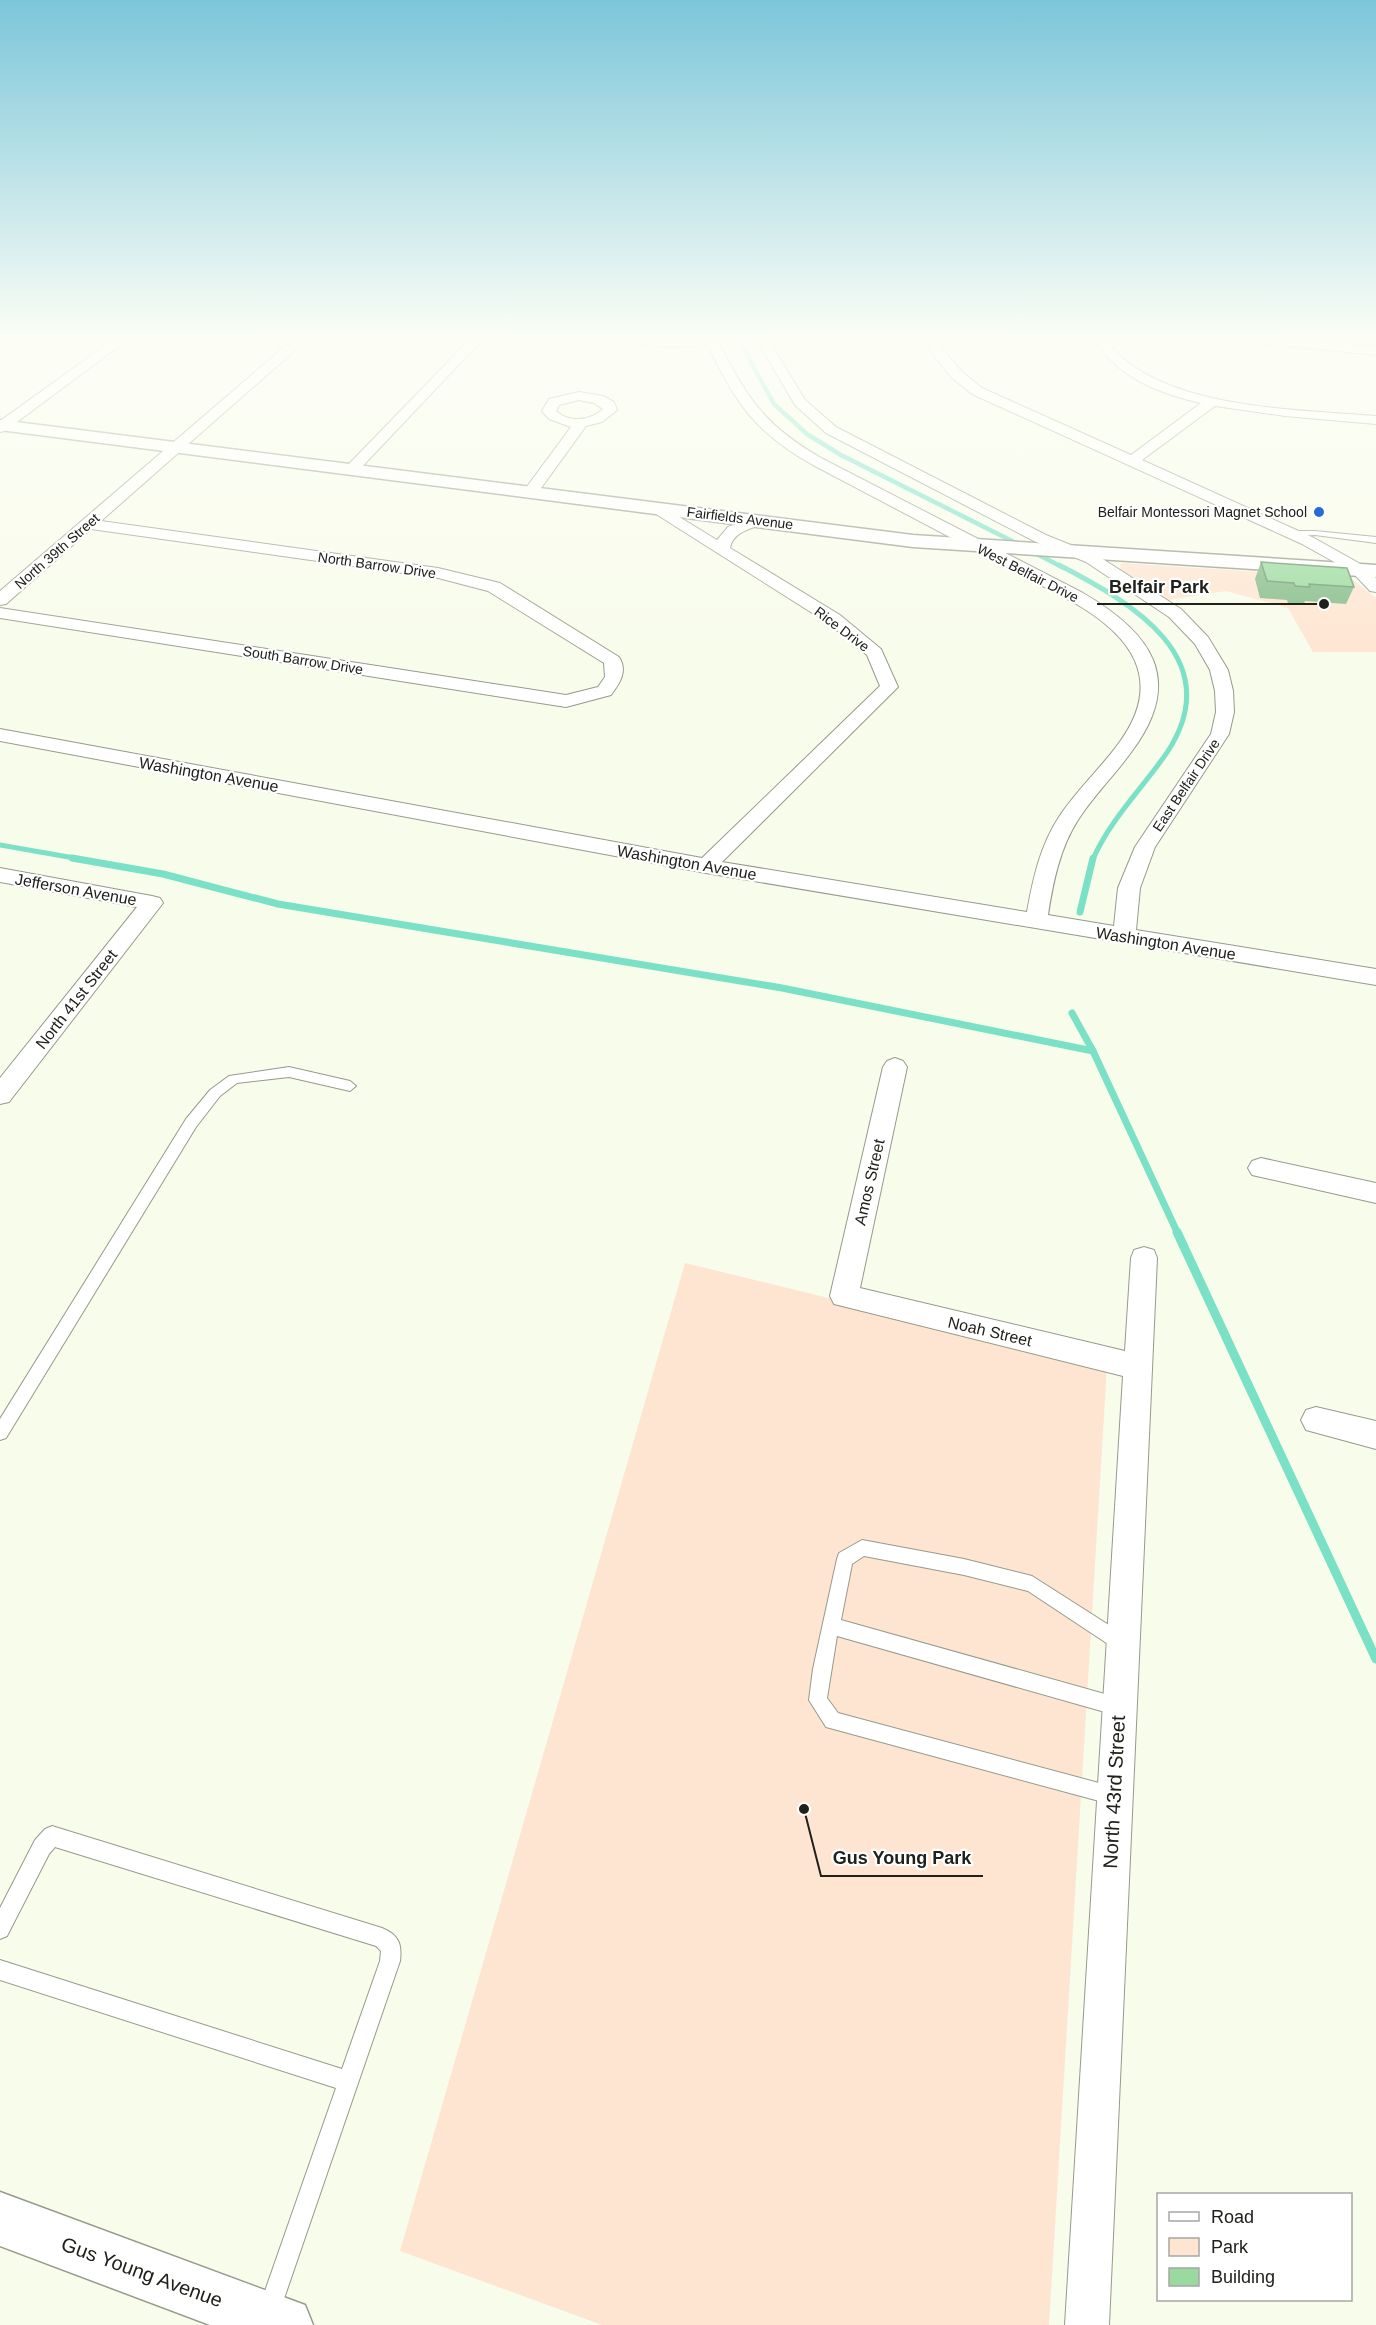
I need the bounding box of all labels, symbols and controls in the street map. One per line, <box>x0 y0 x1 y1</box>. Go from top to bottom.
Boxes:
street label: Fairfields Avenue <box>686 504 794 532</box>
place label: Belfair Montessori Magnet School <box>1098 504 1307 520</box>
marker: Belfair Montessori Magnet School <box>1312 505 1326 519</box>
street label: North 39th Street <box>12 510 103 592</box>
street label: West Belfair Drive <box>975 540 1082 606</box>
street label: North Barrow Drive <box>317 549 437 581</box>
callout: Belfair Park <box>1097 568 1221 604</box>
text: Belfair Park <box>1109 577 1210 597</box>
street label: Rice Drive <box>811 603 873 655</box>
street label: South Barrow Drive <box>242 643 364 677</box>
street label: East Belfair Drive <box>1149 736 1223 834</box>
street label: Washington Avenue <box>138 754 280 795</box>
street label: Washington Avenue <box>616 842 758 883</box>
street label: Jefferson Avenue <box>14 870 138 909</box>
street label: Washington Avenue <box>1095 924 1237 963</box>
street label: North 41st Street <box>32 946 121 1052</box>
street label: Amos Street <box>851 1137 888 1227</box>
street label: Noah Street <box>946 1314 1034 1349</box>
street label: North 43rd Street <box>1099 1714 1129 1869</box>
callout: Gus Young Park <box>821 1840 983 1876</box>
text: Gus Young Park <box>833 1848 972 1868</box>
legend <box>1157 2193 1352 2301</box>
text: Road <box>1211 2207 1254 2227</box>
street label: Gus Young Avenue <box>58 2233 226 2311</box>
text: Park <box>1211 2237 1249 2257</box>
text: Building <box>1211 2267 1275 2287</box>

